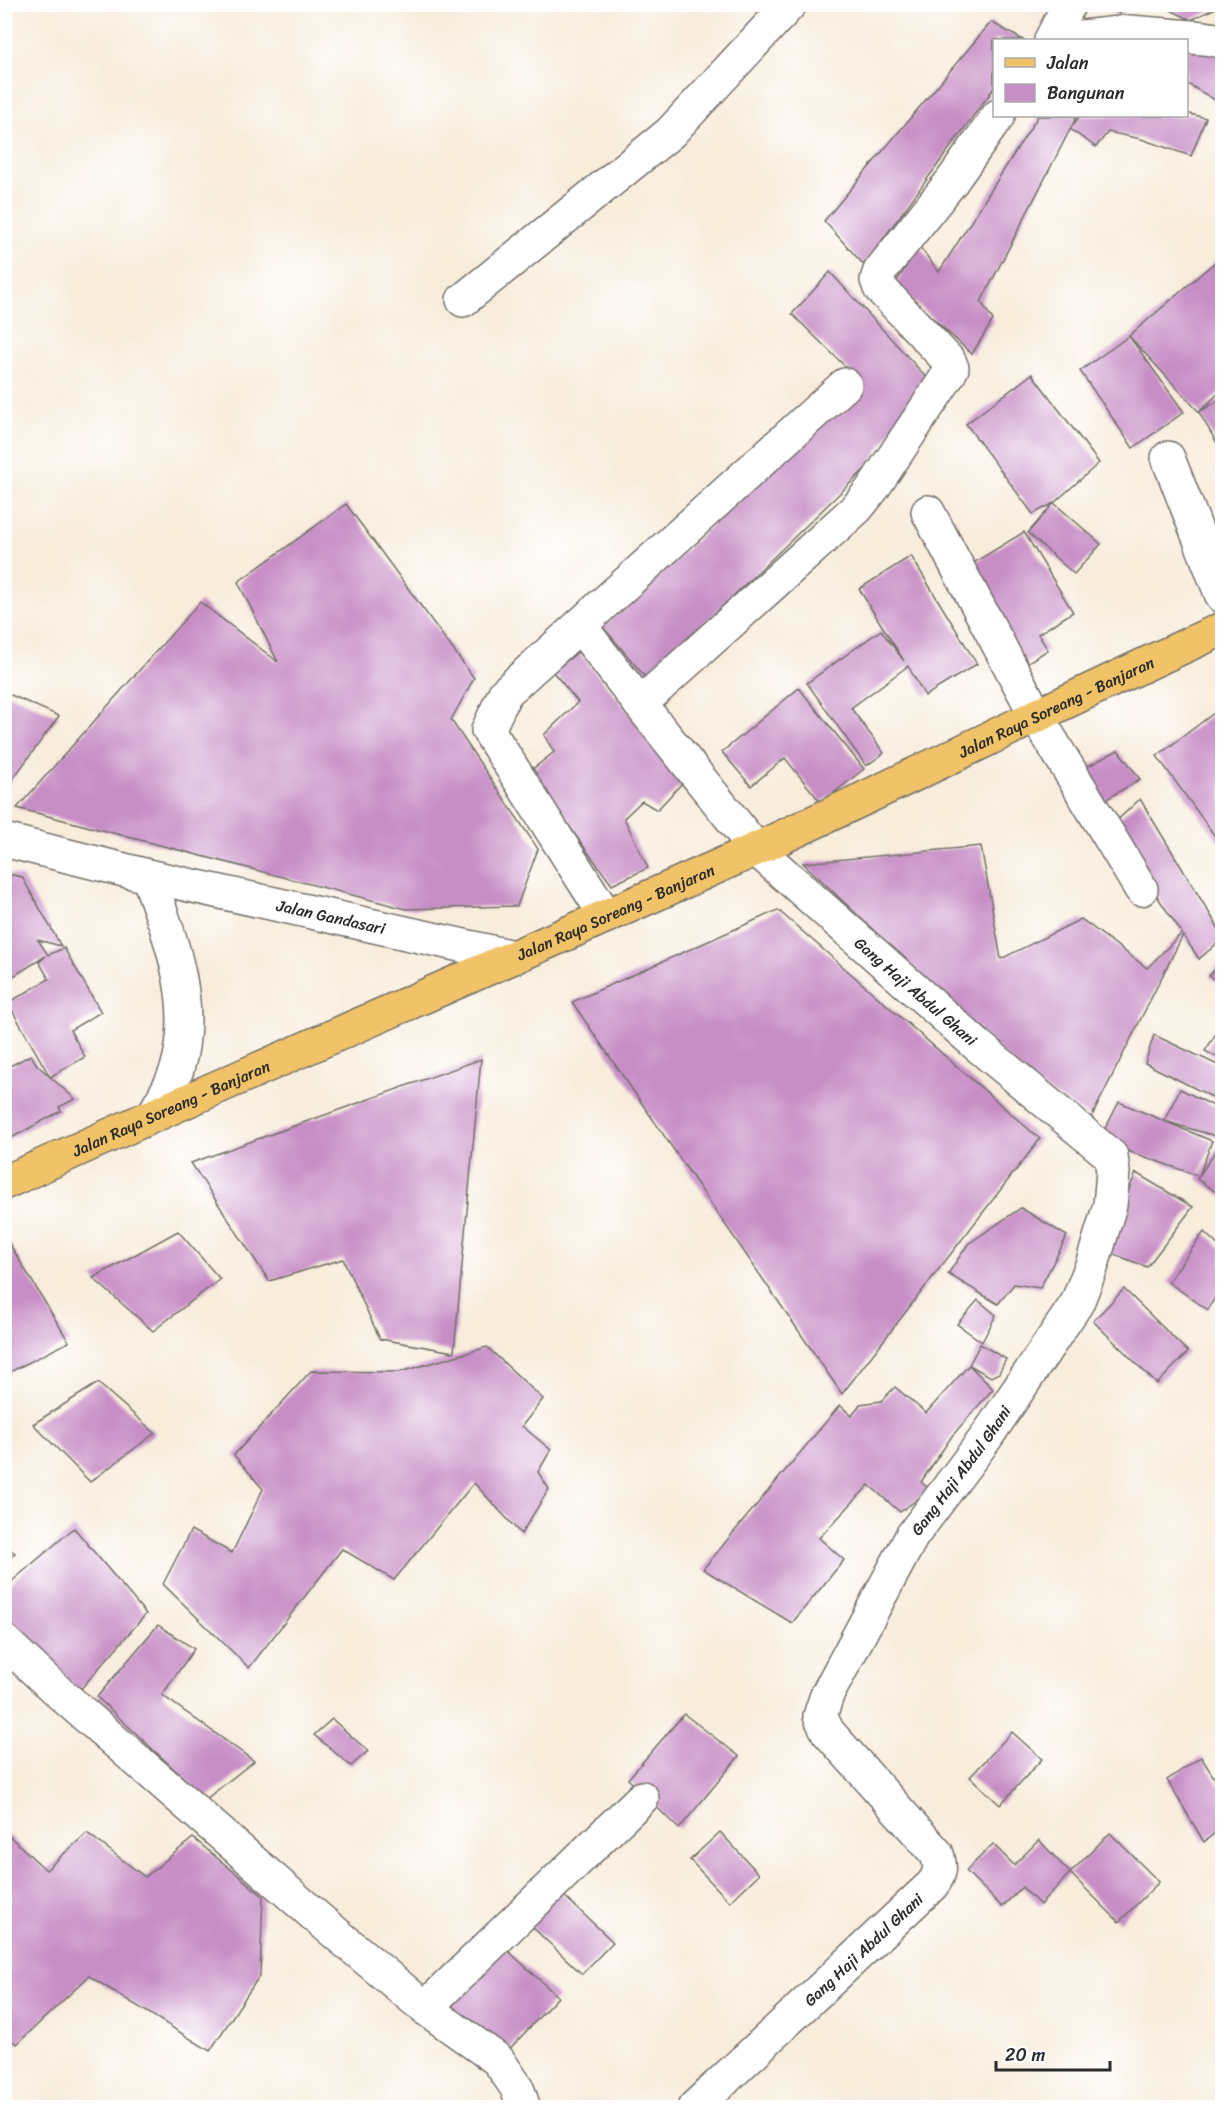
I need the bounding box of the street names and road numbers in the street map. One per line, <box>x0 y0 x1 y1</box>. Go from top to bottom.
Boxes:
street label: Jalan Raya Soreang - Banjaran <box>953 648 1159 767</box>
street label: Jalan Raya Soreang - Banjaran <box>511 855 720 969</box>
street label: Jalan Gandasari <box>273 891 389 943</box>
street label: Gang Haji Abdul Ghani <box>847 929 984 1054</box>
street label: Jalan Raya Soreang - Banjaran <box>67 1052 275 1166</box>
street label: Gang Haji Abdul Ghani <box>903 1399 1019 1542</box>
street label: Gang Haji Abdul Ghani <box>797 1885 931 2014</box>

